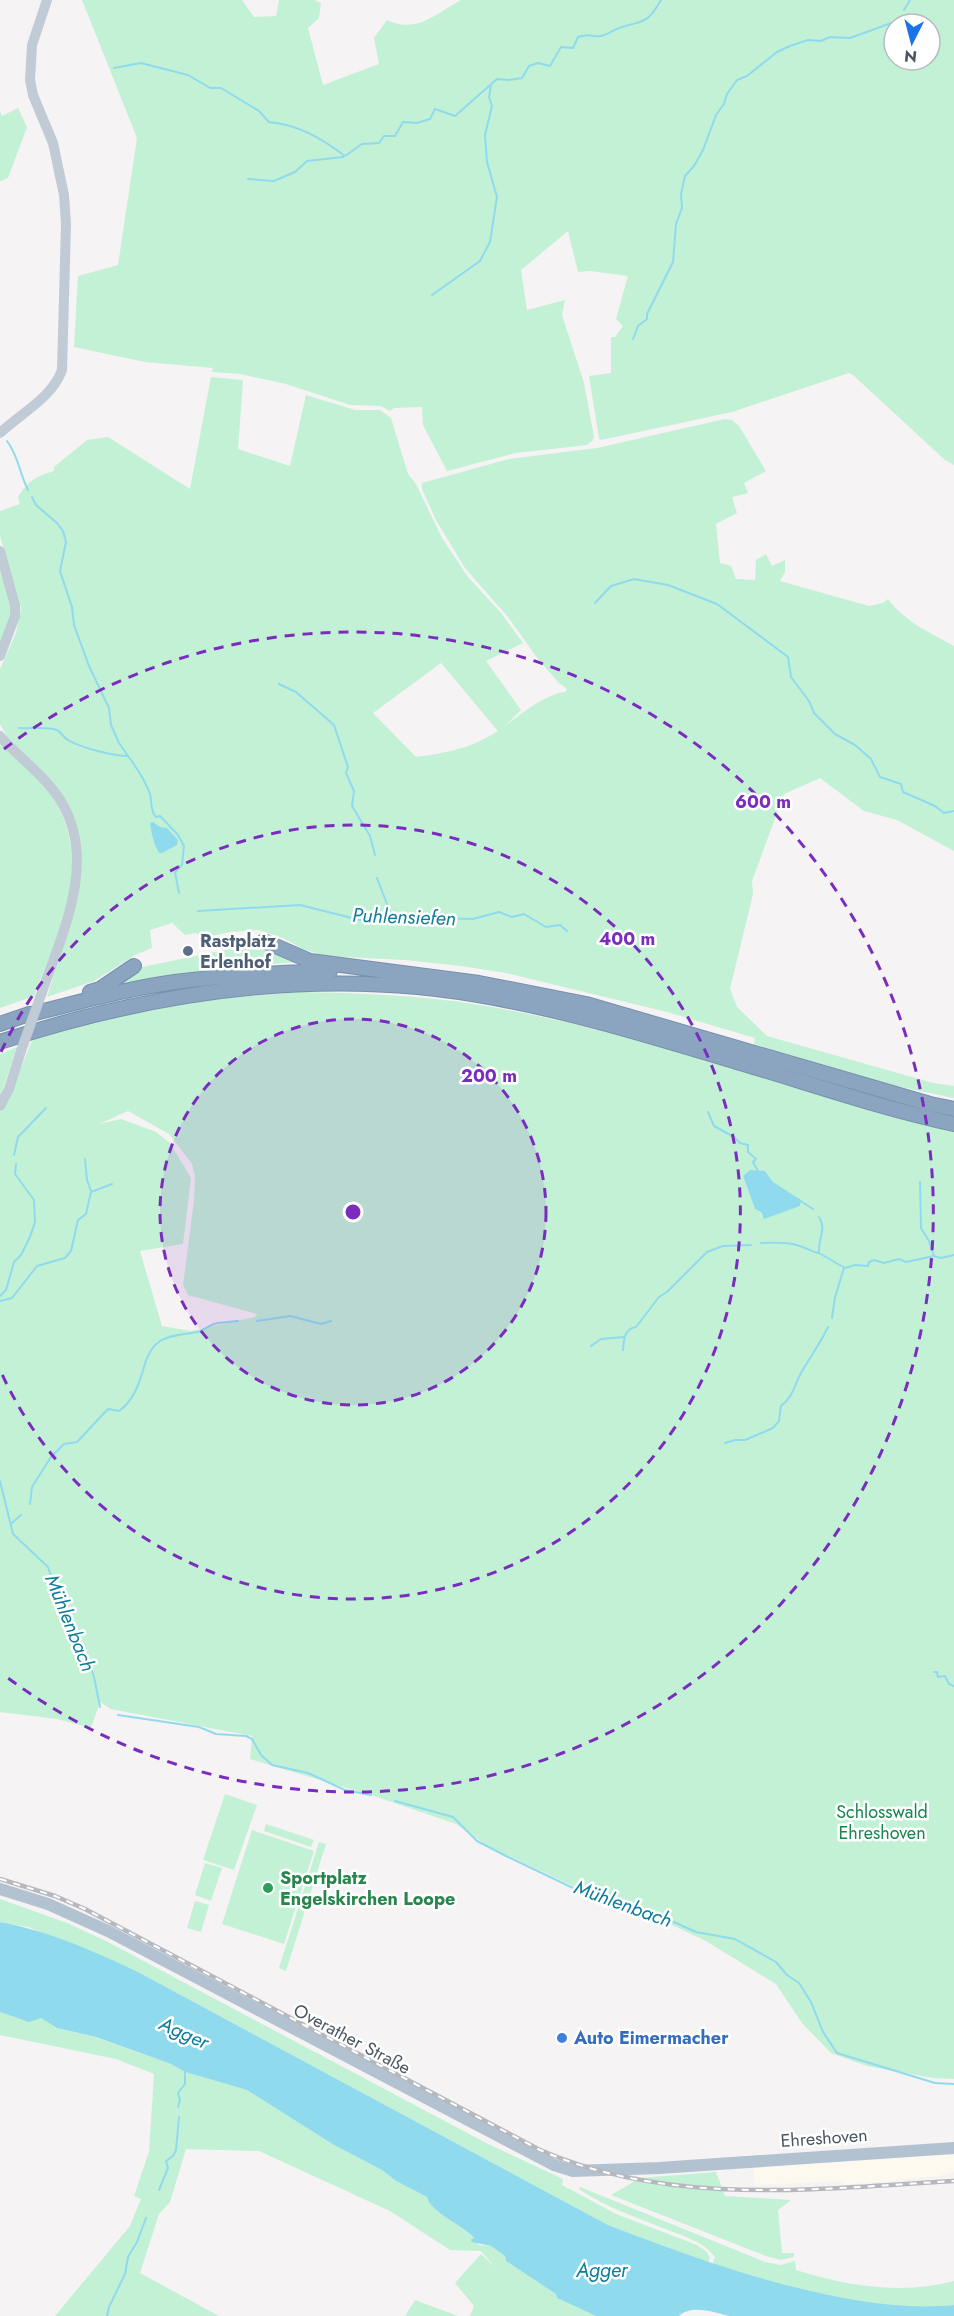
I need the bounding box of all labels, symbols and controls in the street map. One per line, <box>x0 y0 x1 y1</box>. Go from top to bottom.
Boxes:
north arrow <box>882 12 942 72</box>
text: N <box>903 44 918 69</box>
text: 600 m <box>735 789 791 815</box>
water label: Puhlensiefen <box>352 901 456 933</box>
text: 400 m <box>599 926 655 952</box>
place label: Rastplatz Erlenhof <box>200 928 277 975</box>
marker: Rastplatz Erlenhof <box>181 944 195 958</box>
text: 200 m <box>461 1063 517 1089</box>
centre of rings <box>343 1202 363 1222</box>
water label: Mühlenbach <box>37 1570 103 1676</box>
park label: Schlosswald Ehreshoven <box>836 1799 928 1846</box>
place label: Sportplatz Engelskirchen Loope <box>280 1865 455 1912</box>
water label: Mühlenbach <box>570 1873 676 1935</box>
marker: Sportplatz Engelskirchen Loope <box>261 1881 275 1895</box>
street label: Overather Straße <box>289 1997 415 2081</box>
water label: Agger <box>154 2009 215 2057</box>
place label: Auto Eimermacher <box>573 2025 729 2051</box>
marker: Auto Eimermacher <box>555 2031 569 2045</box>
street label: Ehreshoven <box>780 2122 868 2154</box>
water label: Agger <box>575 2256 629 2285</box>

